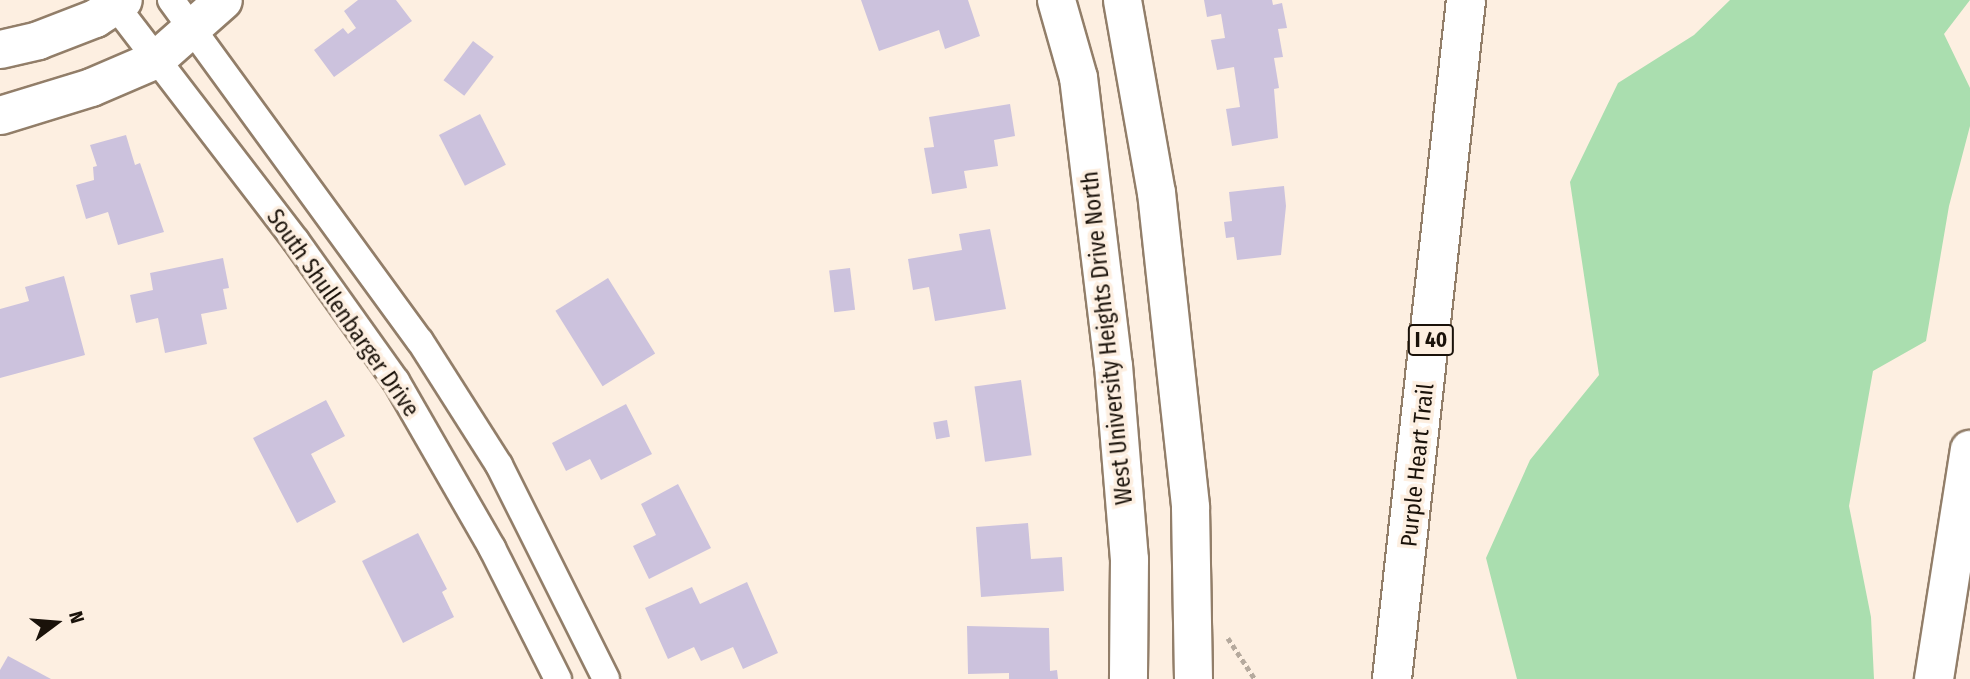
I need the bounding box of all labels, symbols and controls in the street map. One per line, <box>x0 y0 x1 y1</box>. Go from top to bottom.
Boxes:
street label: West University Heights Drive North <box>1076 170 1138 506</box>
street label: South Shullenbarger Drive <box>261 204 425 422</box>
road number: I 40 <box>1406 322 1456 358</box>
street label: Purple Heart Trail <box>1395 382 1439 548</box>
north arrow <box>21 588 91 658</box>
text: N <box>64 608 89 626</box>

